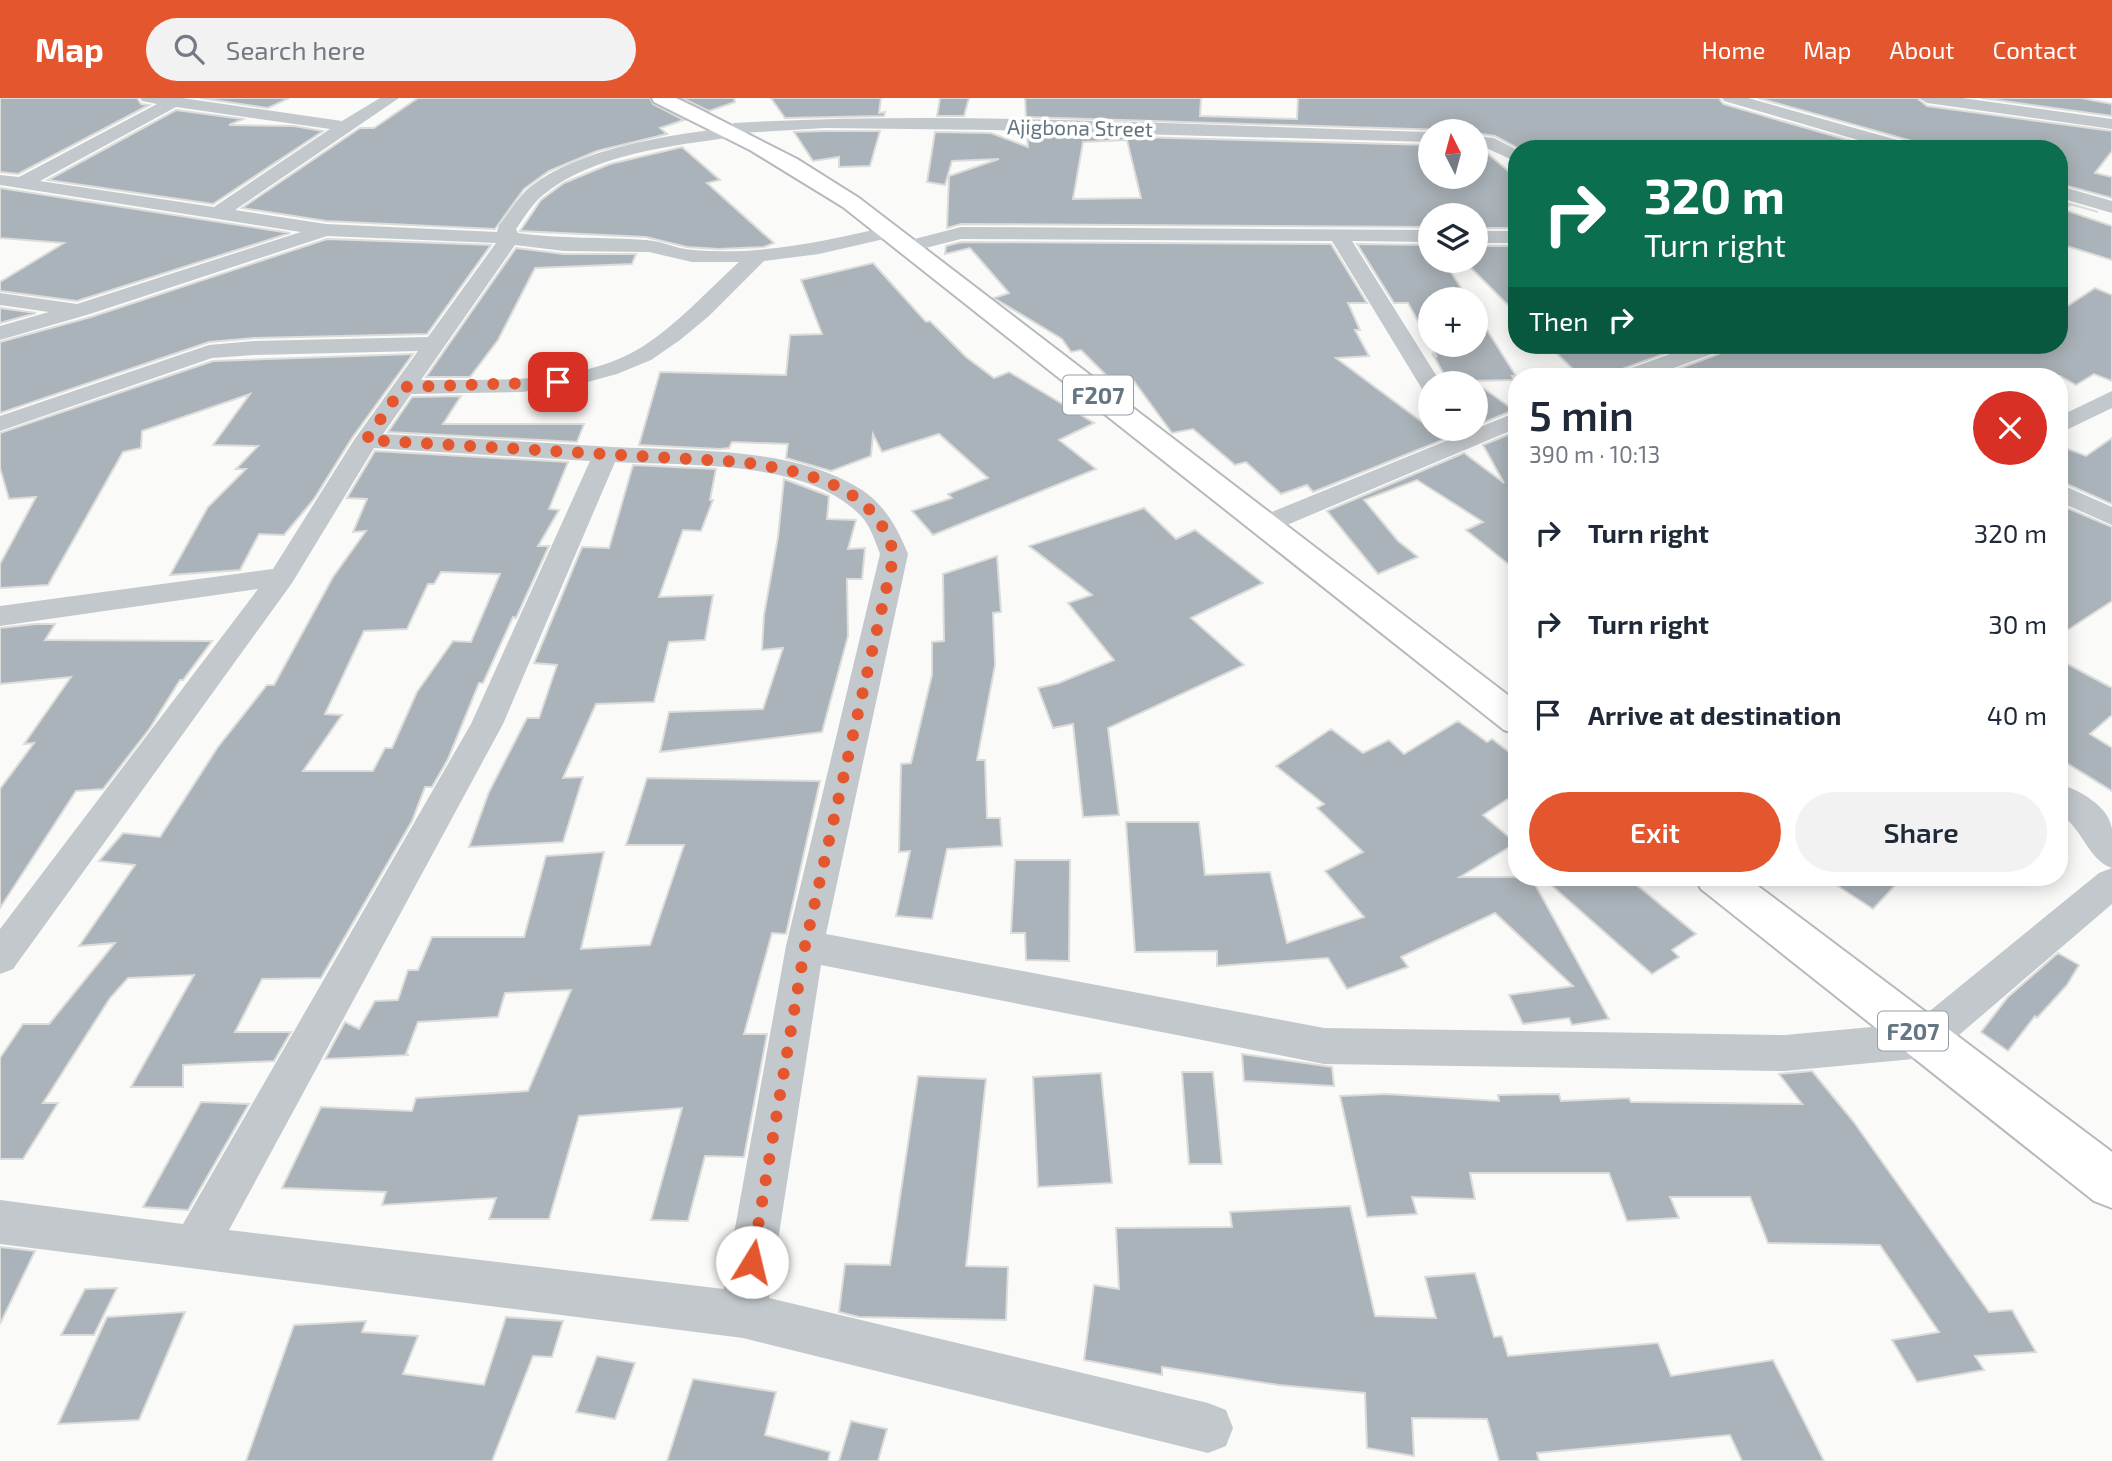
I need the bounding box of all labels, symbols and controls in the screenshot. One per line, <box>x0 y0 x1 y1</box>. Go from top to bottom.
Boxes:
search box <box>146 18 636 81</box>
text: Map <box>35 29 104 69</box>
icon: search <box>170 30 208 68</box>
text: Search here <box>226 34 365 65</box>
text: Home <box>1702 35 1765 64</box>
text: Map <box>1803 35 1851 64</box>
text: About <box>1889 35 1955 64</box>
text: Contact <box>1993 35 2077 64</box>
street label: Ajigbona Street <box>1007 113 1153 142</box>
north arrow <box>1418 119 1488 189</box>
map controls <box>1418 119 1488 441</box>
text: 320 m <box>1644 165 1785 224</box>
icon: right <box>1529 168 1620 259</box>
button: layers <box>1418 203 1488 273</box>
text: Turn right <box>1644 225 1786 263</box>
button: + <box>1418 287 1488 357</box>
icon: right <box>1602 301 1640 339</box>
text: Then <box>1529 305 1588 336</box>
pin <box>528 352 588 412</box>
icon: arrive <box>539 363 577 401</box>
button: − <box>1418 371 1488 441</box>
road number: F207 <box>1063 376 1133 414</box>
text: 5 min <box>1529 389 1634 439</box>
button: close <box>1973 391 2047 465</box>
text: 390 m · 10:13 <box>1529 440 1660 468</box>
icon: right <box>1529 514 1567 552</box>
text: Turn right <box>1588 517 1709 548</box>
text: 320 m <box>1974 517 2047 548</box>
icon: right <box>1529 605 1567 643</box>
text: Turn right <box>1588 608 1709 639</box>
text: 30 m <box>1988 608 2047 639</box>
icon: arrive <box>1529 696 1567 734</box>
text: Arrive at destination <box>1588 699 1841 730</box>
text: 40 m <box>1987 699 2047 730</box>
button: Exit <box>1529 792 1781 872</box>
button: Share <box>1795 792 2047 872</box>
road number: F207 <box>1878 1012 1948 1050</box>
position arrow <box>715 1225 789 1299</box>

